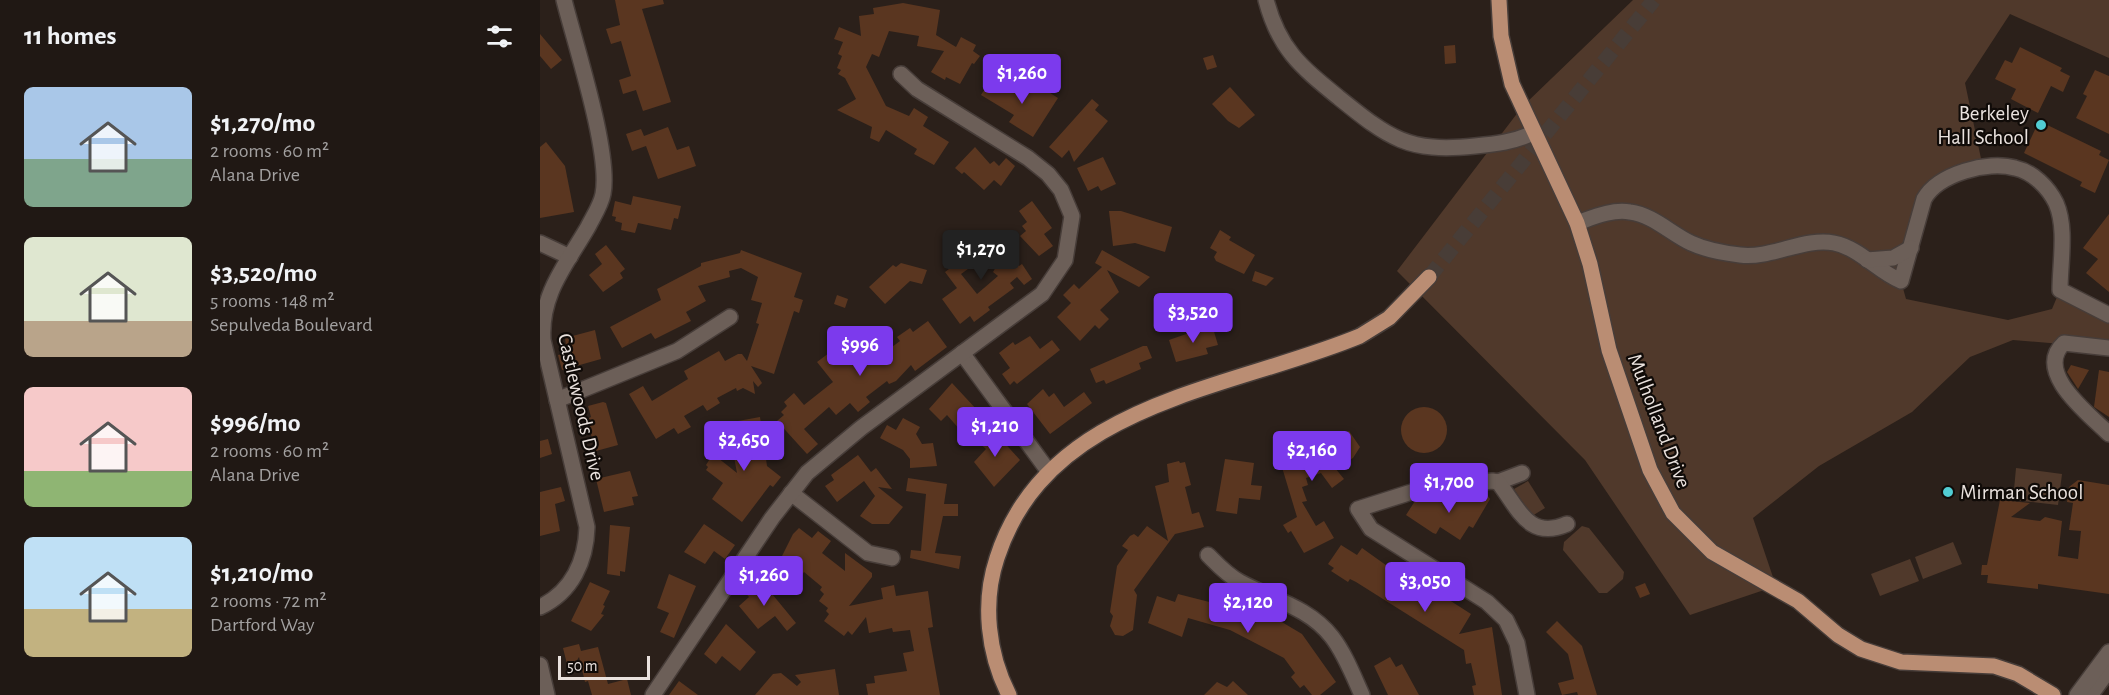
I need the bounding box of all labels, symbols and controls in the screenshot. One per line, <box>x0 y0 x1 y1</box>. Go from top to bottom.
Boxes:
icon: filters <box>483 20 516 53</box>
text: 11 homes <box>24 23 116 49</box>
pin: $1,260 <box>973 54 1071 105</box>
text: $1,260 <box>997 63 1047 83</box>
place label: Berkeley Hall School <box>1937 103 2029 148</box>
text: $1,270/mo <box>210 110 315 136</box>
icon: home <box>72 111 144 183</box>
marker: Berkeley Hall School <box>2034 118 2048 132</box>
text: 2 rooms · 60 m² <box>210 141 329 161</box>
text: Alana Drive <box>210 165 300 185</box>
pin: $1,270 <box>932 230 1030 281</box>
text: $1,270 <box>956 239 1006 259</box>
text: $3,520/mo <box>210 260 317 286</box>
icon: home <box>72 261 144 333</box>
text: 5 rooms · 148 m² <box>210 291 334 311</box>
pin: $3,520 <box>1144 293 1242 344</box>
text: $3,520 <box>1168 302 1218 322</box>
text: Sepulveda Boulevard <box>210 315 373 335</box>
pin: $996 <box>824 326 896 377</box>
street label: Castlewoods Drive <box>554 331 608 483</box>
text: $996 <box>841 335 879 355</box>
street label: Mulholland Drive <box>1624 351 1694 491</box>
pin: $1,210 <box>946 407 1044 458</box>
text: $996/mo <box>210 410 301 436</box>
icon: home <box>72 411 144 483</box>
text: $1,210 <box>971 416 1019 436</box>
pin: $2,650 <box>695 421 793 472</box>
text: $2,650 <box>718 430 770 450</box>
pin: $2,160 <box>1263 431 1361 482</box>
text: $2,160 <box>1287 440 1337 460</box>
text: 2 rooms · 60 m² <box>210 441 329 461</box>
pin: $1,700 <box>1400 463 1498 514</box>
text: Alana Drive <box>210 465 300 485</box>
text: $1,700 <box>1424 472 1474 492</box>
place label: Mirman School <box>1960 482 2083 503</box>
marker: Mirman School <box>1941 485 1955 499</box>
pin: $1,260 <box>715 556 813 607</box>
text: $1,210/mo <box>210 560 313 586</box>
icon: home <box>72 561 144 633</box>
pin: $3,050 <box>1376 562 1474 613</box>
text: $1,260 <box>739 565 789 585</box>
text: $3,050 <box>1399 571 1451 591</box>
pin: $2,120 <box>1199 583 1297 634</box>
text: 2 rooms · 72 m² <box>210 591 327 611</box>
text: $2,120 <box>1223 592 1273 612</box>
text: Dartford Way <box>210 615 315 635</box>
scale bar <box>558 653 650 680</box>
text: 50 m <box>567 658 598 674</box>

